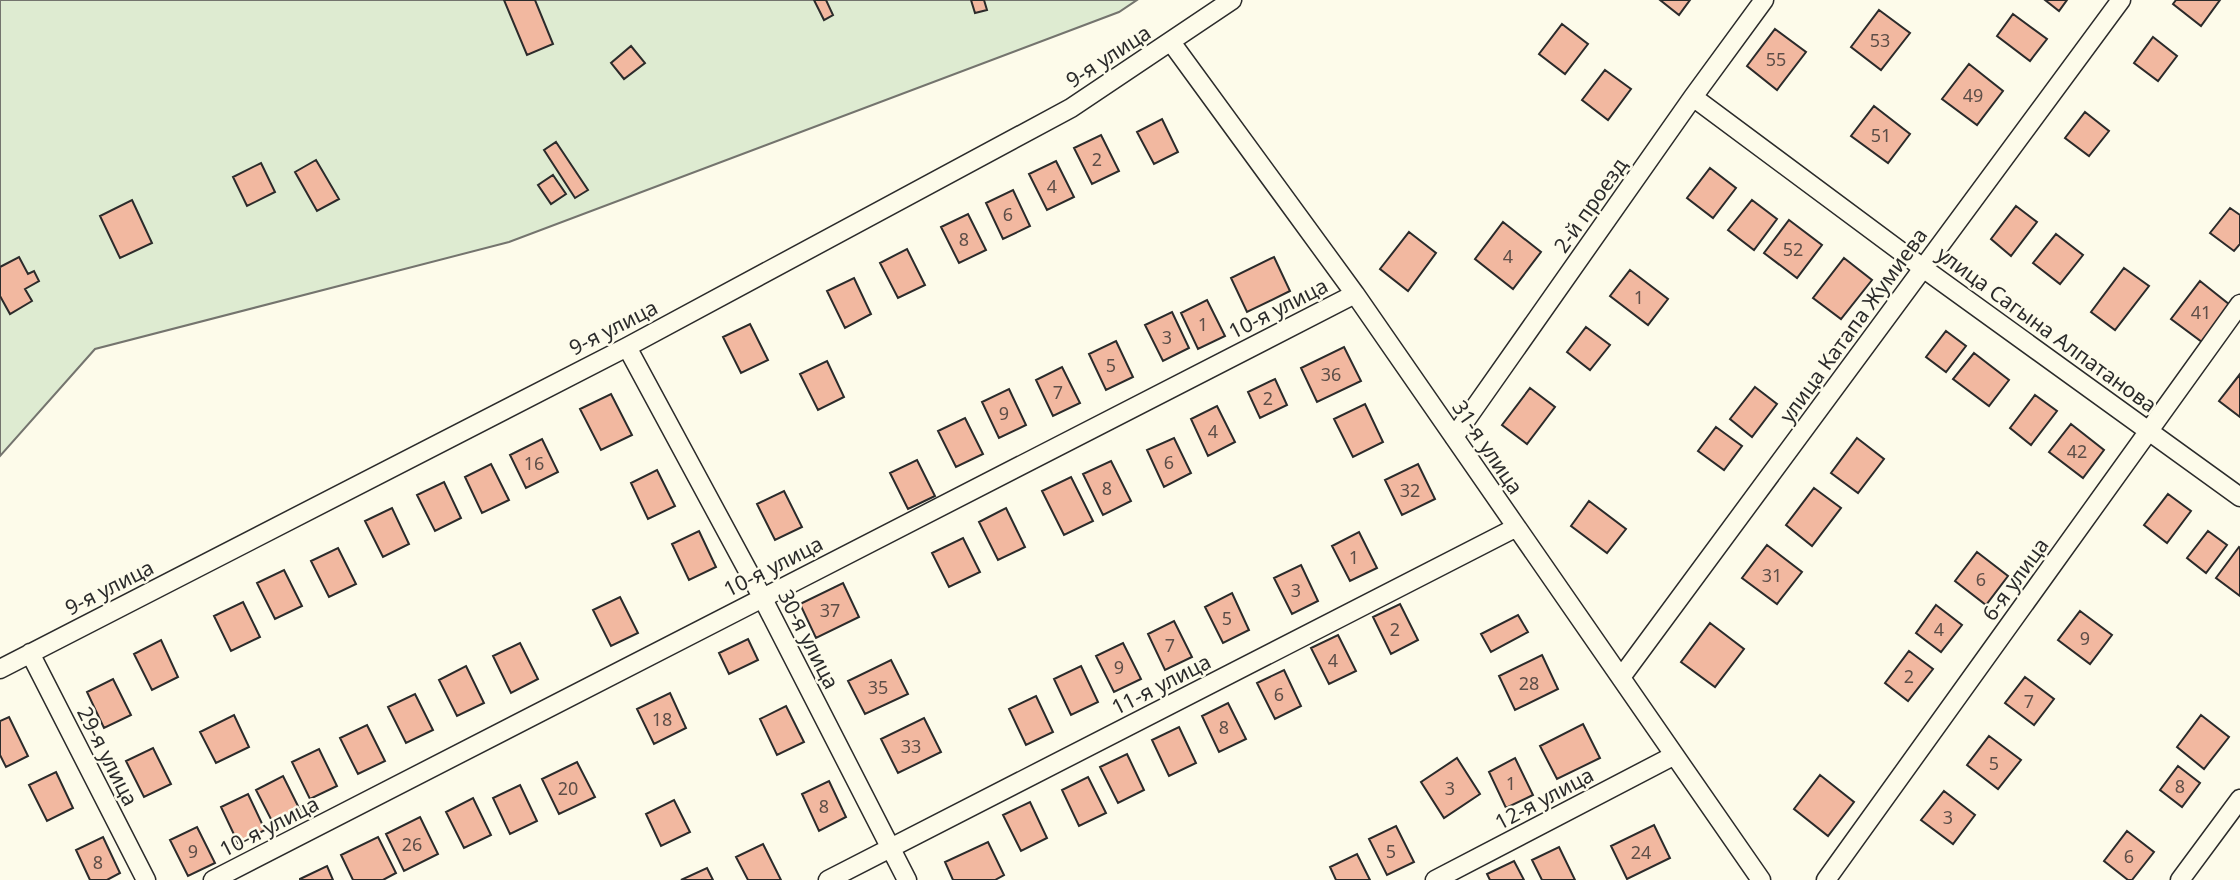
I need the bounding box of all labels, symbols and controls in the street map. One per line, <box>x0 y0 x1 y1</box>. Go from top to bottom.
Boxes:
street label: 9-я улица <box>1060 18 1156 94</box>
house number: 53 <box>1870 28 1890 52</box>
house number: 55 <box>1766 47 1786 71</box>
house number: 49 <box>1963 83 1983 107</box>
house number: 51 <box>1871 123 1891 147</box>
house number: 2 <box>1092 147 1102 171</box>
street label: 2-й проезд <box>1547 152 1633 258</box>
house number: 4 <box>1047 174 1057 198</box>
house number: 6 <box>1003 202 1013 226</box>
street label: улица Катапа Жумиева <box>1773 222 1933 428</box>
house number: 8 <box>959 227 969 251</box>
house number: 52 <box>1783 237 1803 261</box>
street label: улица Сагына Алпатанова <box>1931 240 2163 418</box>
house number: 4 <box>1503 244 1513 268</box>
street label: 10-я улица <box>1224 271 1332 345</box>
house number: 1 <box>1634 285 1644 309</box>
street label: 9-я улица <box>564 293 662 361</box>
house number: 41 <box>2191 300 2211 324</box>
house number: 1 <box>1198 312 1208 336</box>
house number: 3 <box>1162 325 1172 349</box>
house number: 5 <box>1106 353 1116 377</box>
house number: 36 <box>1321 362 1341 386</box>
house number: 7 <box>1053 380 1063 404</box>
house number: 2 <box>1263 386 1273 410</box>
street label: 31-я улица <box>1446 394 1530 500</box>
house number: 9 <box>999 401 1009 425</box>
house number: 4 <box>1208 419 1218 443</box>
house number: 42 <box>2067 439 2087 463</box>
house number: 6 <box>1164 450 1174 474</box>
house number: 16 <box>524 451 544 475</box>
house number: 8 <box>1102 476 1112 500</box>
house number: 32 <box>1400 478 1420 502</box>
street label: 10-я улица <box>719 529 827 603</box>
street label: 6-я улица <box>1975 532 2055 626</box>
house number: 1 <box>1349 545 1359 569</box>
street label: 9-я улица <box>60 553 158 621</box>
house number: 31 <box>1762 563 1782 587</box>
house number: 6 <box>1976 567 1986 591</box>
house number: 3 <box>1291 578 1301 602</box>
street label: 30-я улица <box>772 585 846 693</box>
house number: 37 <box>820 598 840 622</box>
house number: 5 <box>1222 606 1232 630</box>
house number: 2 <box>1390 617 1400 641</box>
house number: 4 <box>1934 617 1944 641</box>
house number: 9 <box>2080 626 2090 650</box>
house number: 7 <box>1165 633 1175 657</box>
street label: 11-я улица <box>1107 647 1215 721</box>
house number: 4 <box>1328 648 1338 672</box>
house number: 9 <box>1114 655 1124 679</box>
house number: 2 <box>1904 664 1914 688</box>
house number: 28 <box>1519 671 1539 695</box>
house number: 35 <box>868 675 888 699</box>
house number: 6 <box>1274 682 1284 706</box>
house number: 7 <box>2024 689 2034 713</box>
street label: 29-я улица <box>71 702 145 810</box>
house number: 18 <box>652 707 672 731</box>
house number: 8 <box>1219 715 1229 739</box>
house number: 33 <box>901 734 921 758</box>
house number: 5 <box>1989 751 1999 775</box>
street label: 12-я улица <box>1490 760 1598 836</box>
house number: 1 <box>1506 771 1516 795</box>
house number: 8 <box>2175 774 2185 798</box>
house number: 20 <box>558 776 578 800</box>
house number: 3 <box>1445 776 1455 800</box>
street label: 10-я улица <box>215 789 323 863</box>
house number: 8 <box>819 794 829 818</box>
house number: 3 <box>1943 805 1953 829</box>
house number: 26 <box>402 832 422 856</box>
house number: 9 <box>188 839 198 863</box>
house number: 5 <box>1386 839 1396 863</box>
house number: 24 <box>1631 840 1651 864</box>
house number: 6 <box>2124 844 2134 868</box>
house number: 8 <box>93 850 103 874</box>

